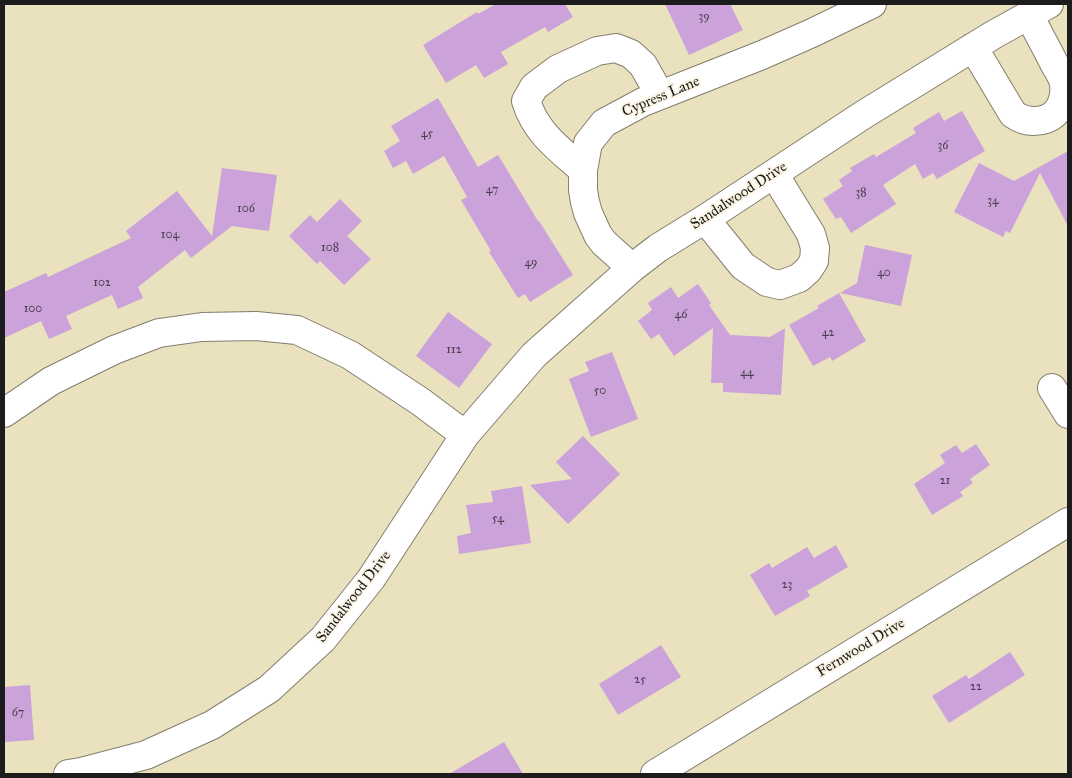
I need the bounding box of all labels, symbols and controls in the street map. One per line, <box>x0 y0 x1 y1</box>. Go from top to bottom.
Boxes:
house number: 39 <box>698 10 710 24</box>
street label: Cypress Lane <box>620 73 702 121</box>
house number: 45 <box>421 127 433 141</box>
house number: 36 <box>938 139 948 153</box>
street label: Sandalwood Drive <box>687 158 791 234</box>
house number: 47 <box>486 183 498 197</box>
house number: 38 <box>855 186 867 200</box>
house number: 34 <box>987 194 999 208</box>
house number: 106 <box>237 202 255 216</box>
house number: 104 <box>161 228 179 242</box>
house number: 108 <box>321 241 339 255</box>
house number: 49 <box>524 256 538 270</box>
house number: 40 <box>877 266 891 280</box>
house number: 102 <box>93 276 111 290</box>
house number: 100 <box>24 302 42 316</box>
house number: 46 <box>675 308 687 322</box>
house number: 42 <box>822 326 834 340</box>
house number: 112 <box>446 343 462 357</box>
house number: 44 <box>740 366 754 380</box>
house number: 50 <box>594 384 606 398</box>
house number: 21 <box>940 474 950 488</box>
house number: 54 <box>492 512 504 526</box>
street label: Sandalwood Drive <box>313 548 395 646</box>
house number: 23 <box>782 578 792 592</box>
street label: Fernwood Drive <box>814 615 908 681</box>
house number: 25 <box>634 673 646 687</box>
house number: 22 <box>970 680 982 694</box>
house number: 67 <box>12 706 24 720</box>

